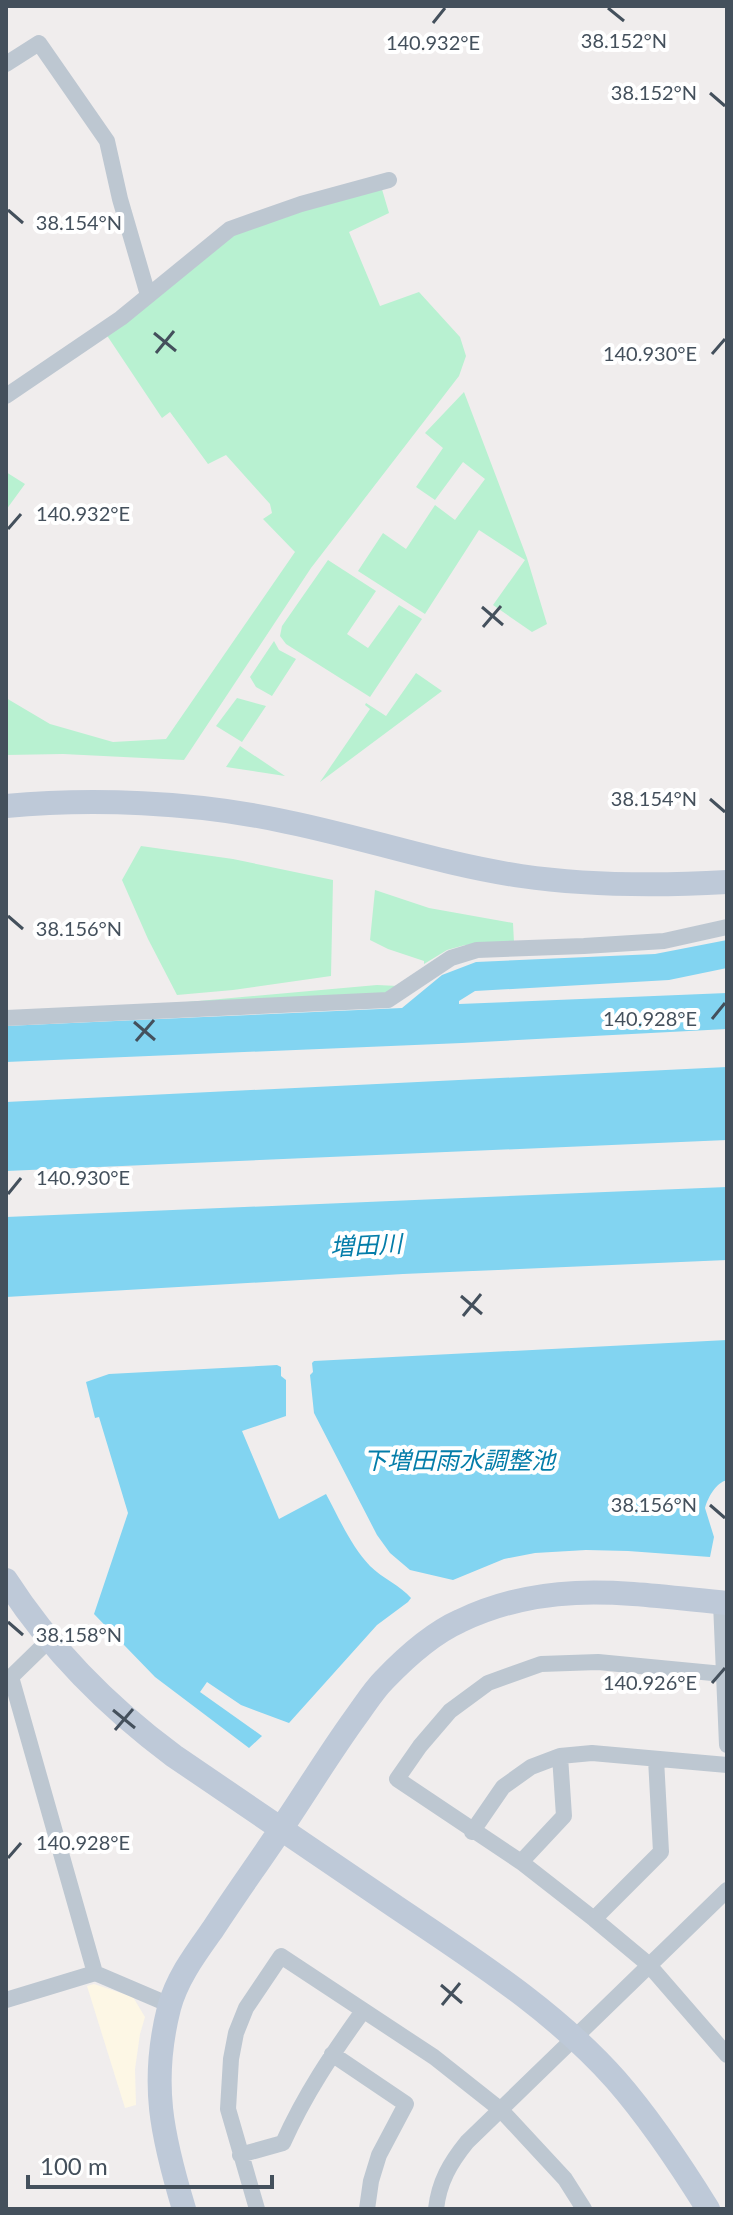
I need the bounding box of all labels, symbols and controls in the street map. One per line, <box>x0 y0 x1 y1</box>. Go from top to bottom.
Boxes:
text: 38.152°N <box>581 28 667 52</box>
text: 140.932°E <box>386 30 480 54</box>
text: 38.152°N <box>611 80 697 104</box>
text: 38.154°N <box>36 210 122 234</box>
text: 140.930°E <box>603 341 697 365</box>
text: 140.932°E <box>36 501 130 525</box>
text: 38.154°N <box>611 786 697 810</box>
text: 38.156°N <box>36 916 122 940</box>
text: 140.928°E <box>603 1006 697 1030</box>
text: 140.930°E <box>36 1165 130 1189</box>
water label: 増田川 <box>329 1228 406 1261</box>
water label: 下増田雨水調整池 <box>363 1445 557 1474</box>
text: 38.156°N <box>611 1492 697 1516</box>
text: 38.158°N <box>36 1622 122 1646</box>
text: 140.926°E <box>603 1670 697 1694</box>
text: 140.928°E <box>36 1830 130 1854</box>
scale bar <box>28 2139 272 2189</box>
text: 100 m <box>40 2151 108 2180</box>

